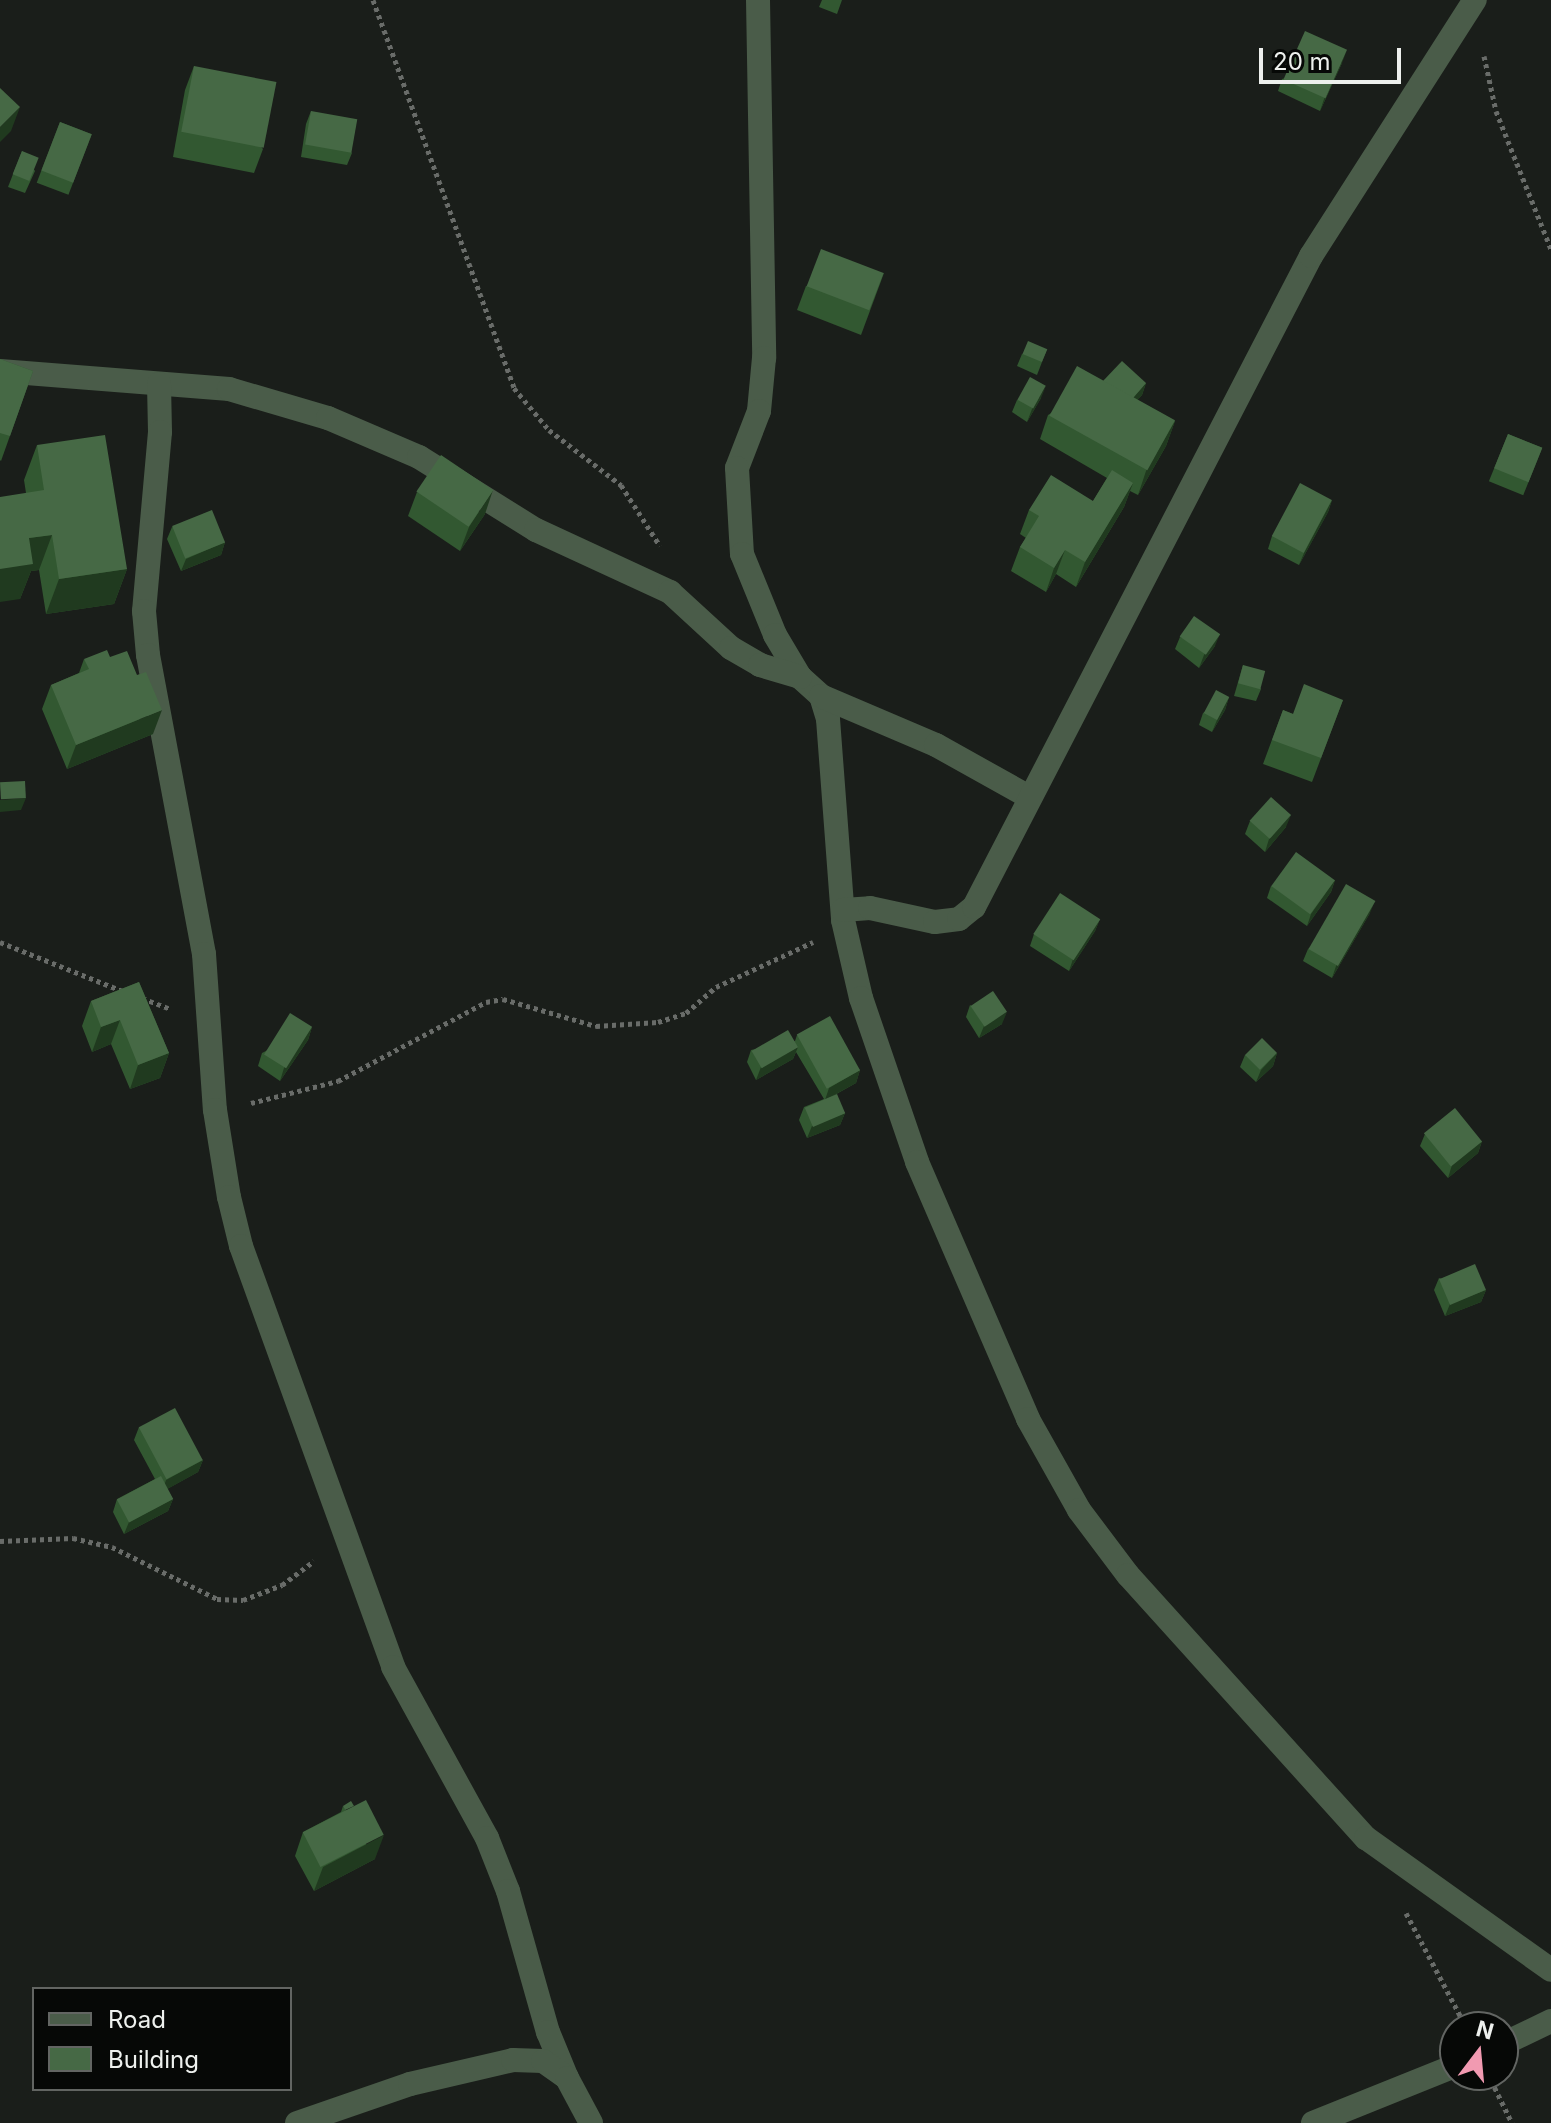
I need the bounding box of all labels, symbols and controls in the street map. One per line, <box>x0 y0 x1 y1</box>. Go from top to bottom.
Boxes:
scale bar <box>1263 32 1405 82</box>
text: 20 m <box>1273 47 1331 76</box>
legend <box>32 1987 292 2091</box>
text: Road <box>108 2005 166 2034</box>
north arrow <box>1439 2011 1519 2091</box>
text: N <box>1473 2015 1497 2045</box>
text: Building <box>108 2045 199 2074</box>

